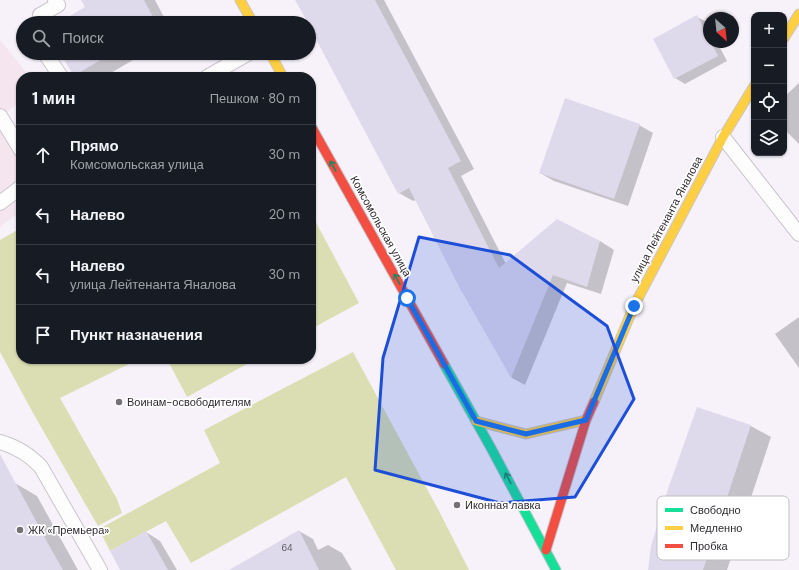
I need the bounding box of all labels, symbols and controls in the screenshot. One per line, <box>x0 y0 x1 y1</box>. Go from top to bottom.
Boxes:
north arrow <box>703 12 739 48</box>
map controls <box>751 12 787 156</box>
button: + <box>751 12 787 48</box>
search box <box>16 16 316 60</box>
icon: search <box>30 27 52 49</box>
text: Поиск <box>62 28 104 48</box>
button: − <box>751 48 787 84</box>
button: locate <box>751 84 787 120</box>
text: 1 мин <box>32 87 75 109</box>
text: Пешком · 80 m <box>210 90 300 107</box>
button: layers <box>751 120 787 156</box>
text: Прямо <box>70 136 119 156</box>
icon: ahead <box>32 144 54 166</box>
text: 30 m <box>268 146 300 163</box>
street label: улица Лейтенанта Яналова <box>627 153 706 284</box>
text: Комсомольская улица <box>70 156 204 173</box>
one-way arrow <box>329 160 337 172</box>
street label: Комсомольская улица <box>347 173 415 280</box>
icon: left <box>32 204 54 226</box>
text: Налево <box>70 205 125 225</box>
text: 20 m <box>269 206 300 223</box>
text: Налево <box>70 256 125 276</box>
icon: left <box>32 264 54 286</box>
text: 30 m <box>268 266 300 283</box>
one-way arrow <box>392 274 400 286</box>
text: улица Лейтенанта Яналова <box>70 276 236 293</box>
route start <box>398 289 416 307</box>
route end <box>625 297 643 315</box>
icon: arrive <box>32 324 54 346</box>
text: Пункт назначения <box>70 325 203 345</box>
place label: Воинам-освободителям <box>127 395 251 409</box>
marker: Воинам-освободителям <box>114 397 124 407</box>
one-way arrow <box>504 473 511 485</box>
legend <box>657 496 789 560</box>
place label: Иконная лавка <box>465 498 542 512</box>
marker: Иконная лавка <box>452 500 462 510</box>
text: Свободно <box>690 503 741 517</box>
text: Медленно <box>690 521 742 535</box>
place label: ЖК «Премьера» <box>28 523 109 537</box>
marker: ЖК «Премьера» <box>15 525 25 535</box>
text: Пробка <box>690 539 728 553</box>
house number: 64 <box>281 542 293 554</box>

